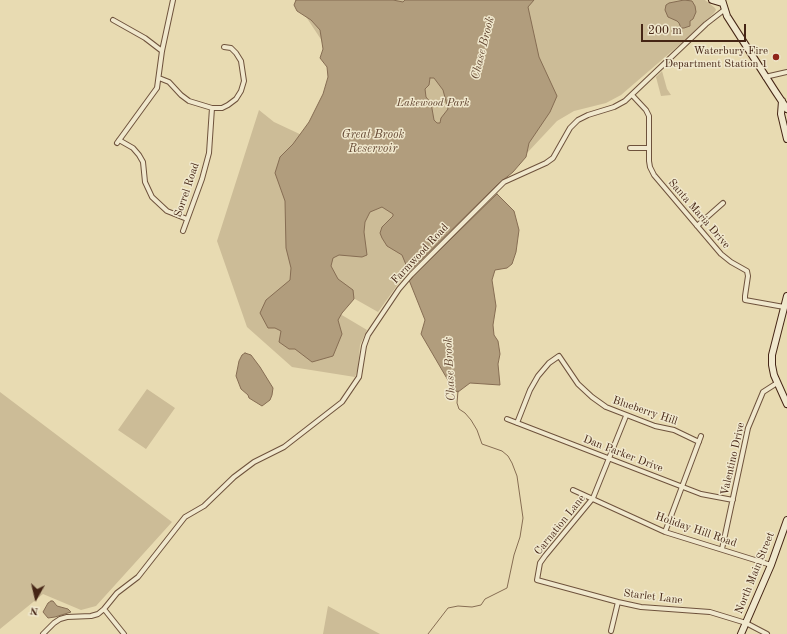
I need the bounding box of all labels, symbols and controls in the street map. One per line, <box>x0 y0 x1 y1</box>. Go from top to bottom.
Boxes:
water label: Chase Brook <box>468 15 498 81</box>
scale bar <box>643 16 748 42</box>
text: 200 m <box>648 25 682 37</box>
place label: Waterbury Fire Department Station 1 <box>664 44 768 70</box>
marker: Waterbury Fire Department Station 1 <box>771 52 781 62</box>
park label: Lakewood Park <box>397 96 469 110</box>
water label: Great Brook Reservoir <box>342 128 404 156</box>
street label: Sorrel Road <box>171 161 203 219</box>
street label: Santa Maria Drive <box>665 177 733 251</box>
street label: Farmwood Road <box>389 221 451 287</box>
water label: Chase Brook <box>441 336 459 402</box>
street label: Blueberry Hill <box>611 394 679 428</box>
street label: Valentino Drive <box>718 421 748 497</box>
street label: Dan Parker Drive <box>581 433 665 475</box>
street label: Carnation Lane <box>532 492 588 558</box>
street label: Holiday Hill Road <box>654 510 738 550</box>
street label: North Main Street <box>733 530 777 616</box>
north arrow <box>16 578 56 618</box>
street label: Starlet Lane <box>623 587 683 607</box>
text: N <box>29 604 39 616</box>

